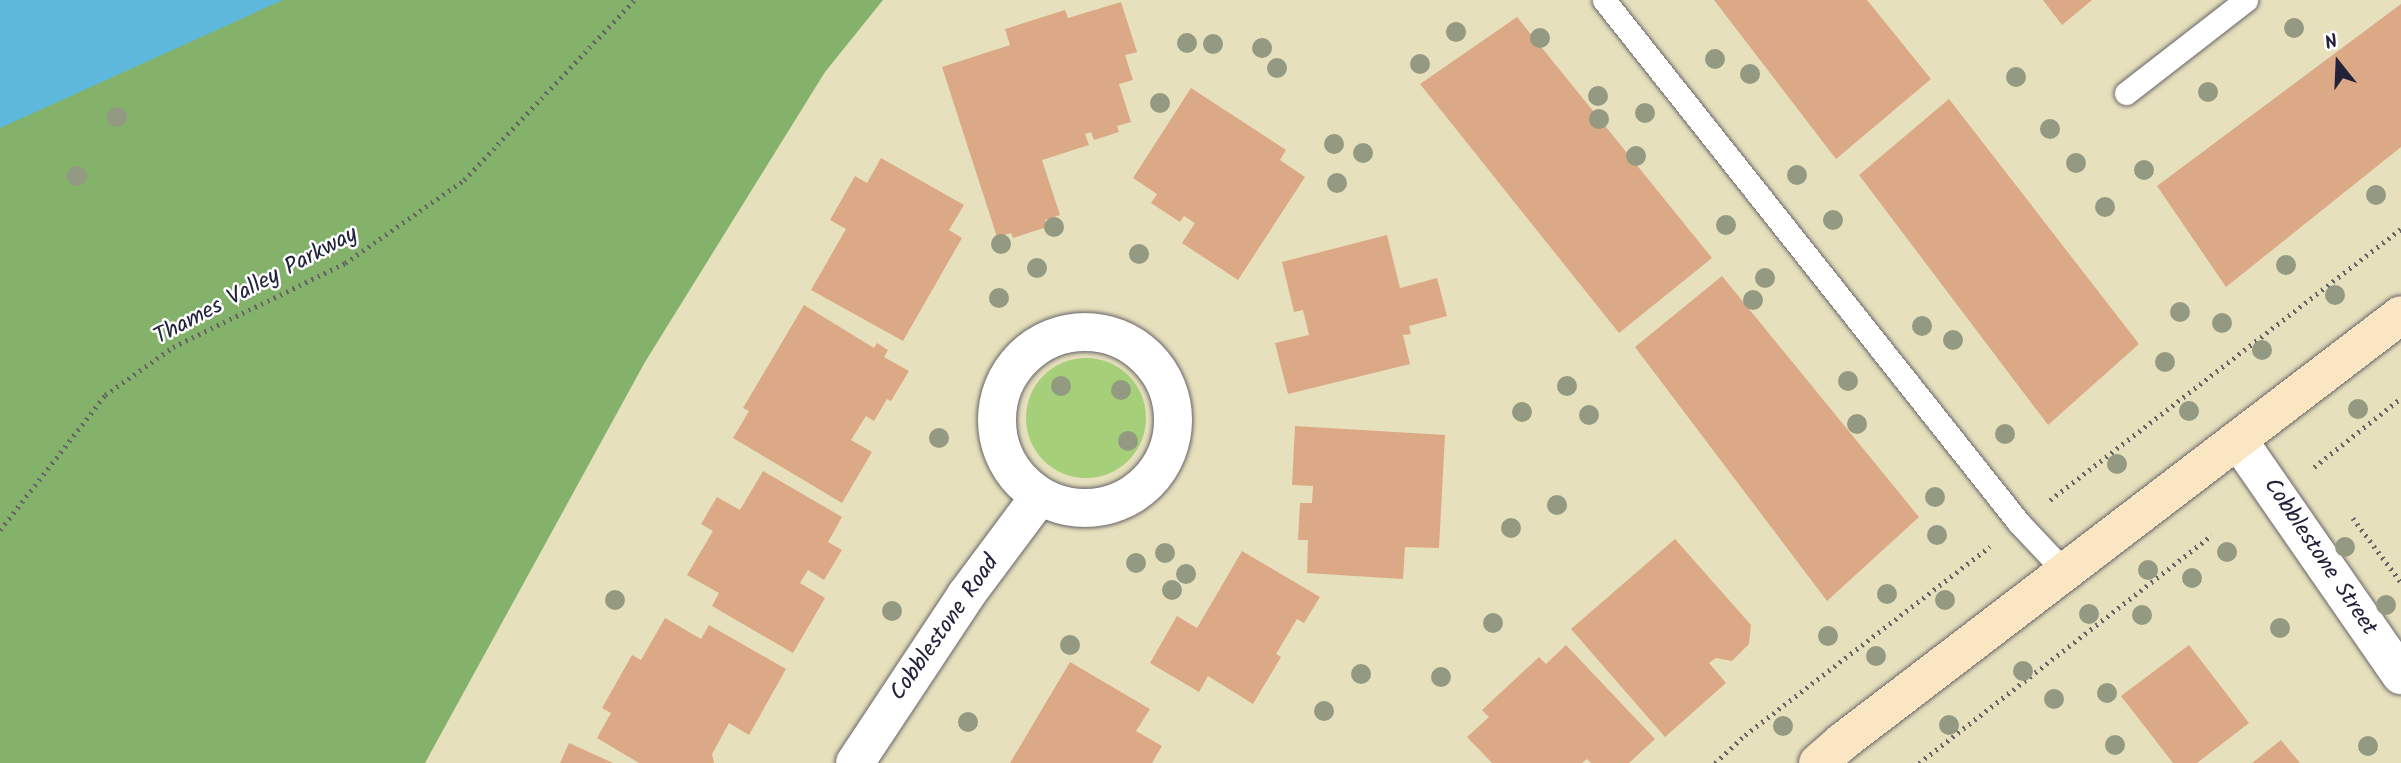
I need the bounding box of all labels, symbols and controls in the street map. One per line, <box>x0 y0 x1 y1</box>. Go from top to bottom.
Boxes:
text: N <box>2321 27 2342 59</box>
north arrow <box>2303 28 2373 98</box>
street label: Thames Valley Parkway <box>150 221 362 351</box>
street label: Cobblestone Street <box>2257 473 2383 641</box>
street label: Cobblestone Road <box>885 550 1005 706</box>

